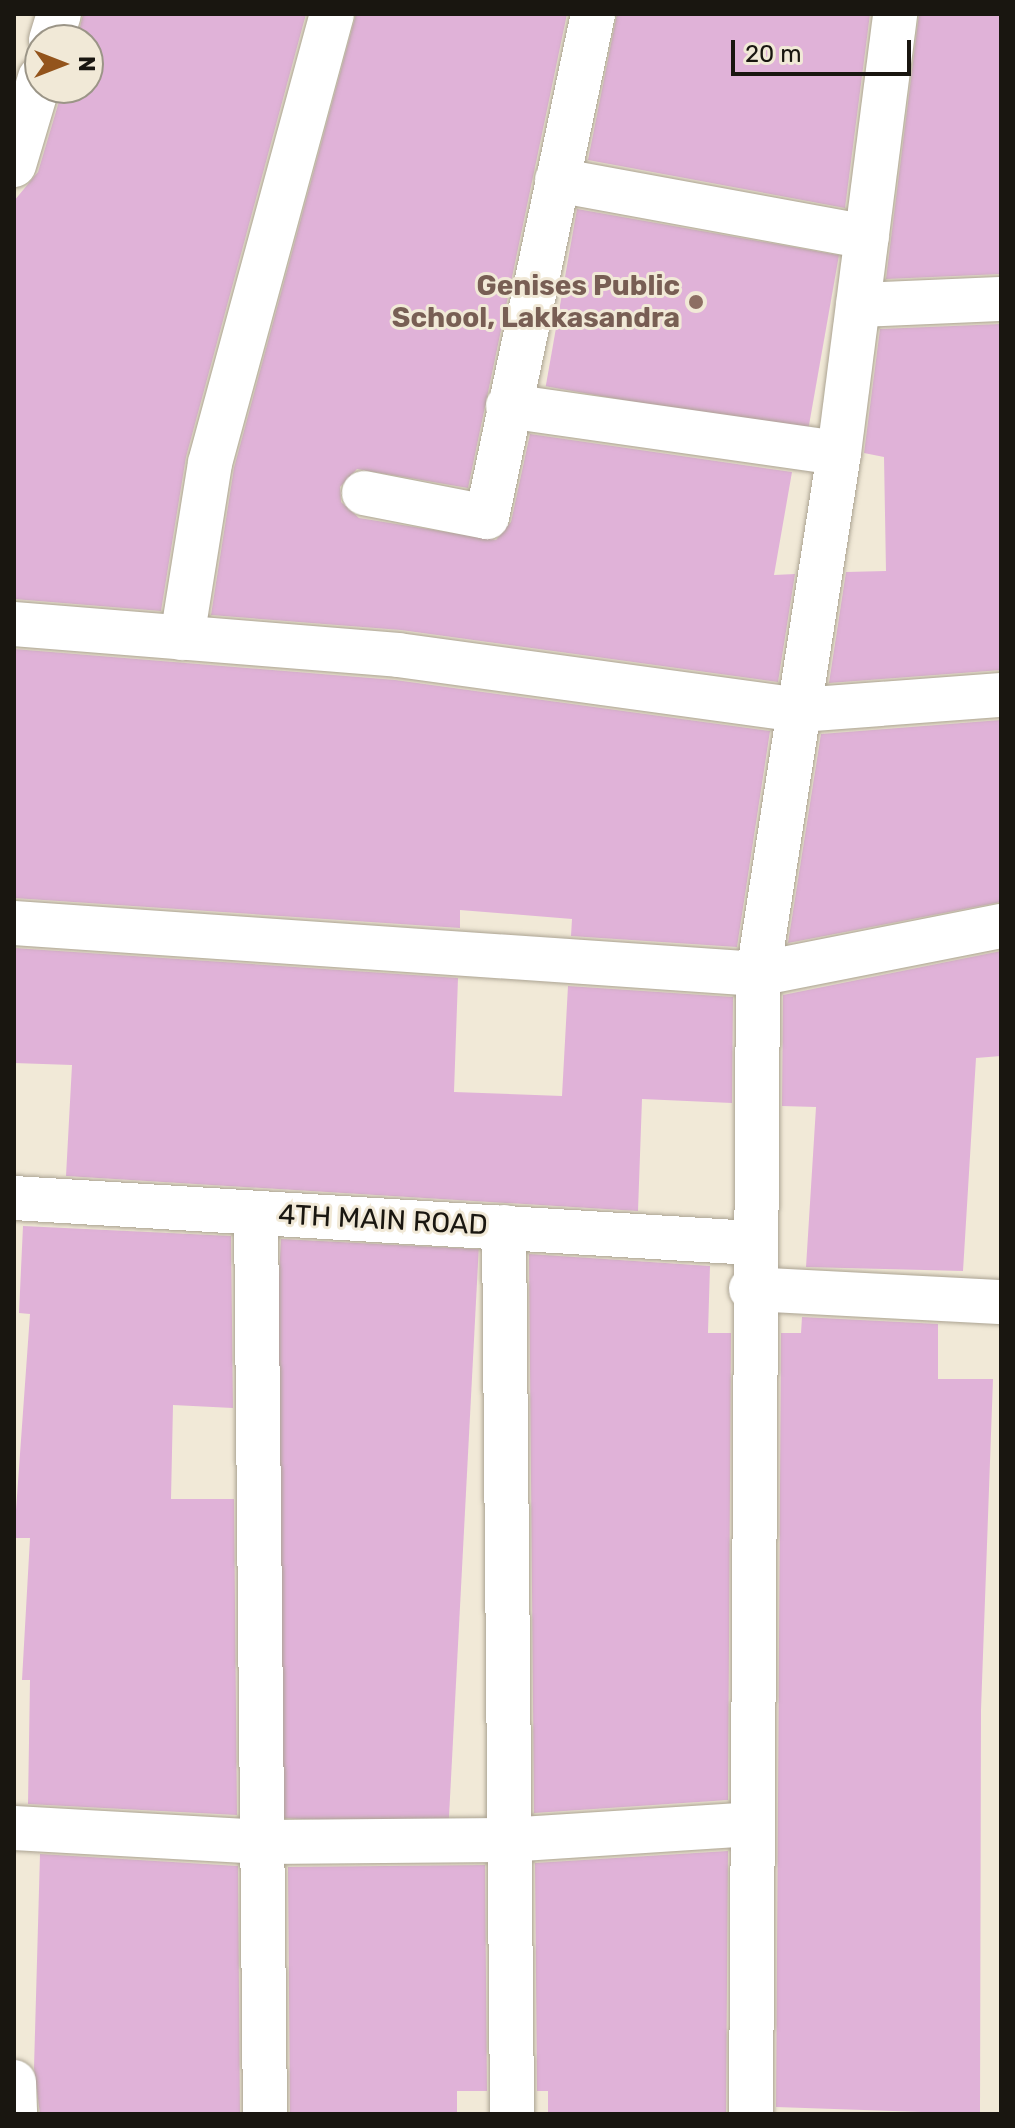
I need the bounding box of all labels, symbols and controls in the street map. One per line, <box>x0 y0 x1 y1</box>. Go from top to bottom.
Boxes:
north arrow <box>24 24 104 104</box>
scale bar <box>735 24 915 74</box>
text: 20 m <box>745 40 802 68</box>
text: N <box>73 56 100 72</box>
place label: Genises Public School, Lakkasandra <box>392 269 680 335</box>
marker: Genises Public School, Lakkasandra <box>687 293 705 311</box>
street label: 4TH MAIN ROAD <box>277 1198 489 1242</box>

